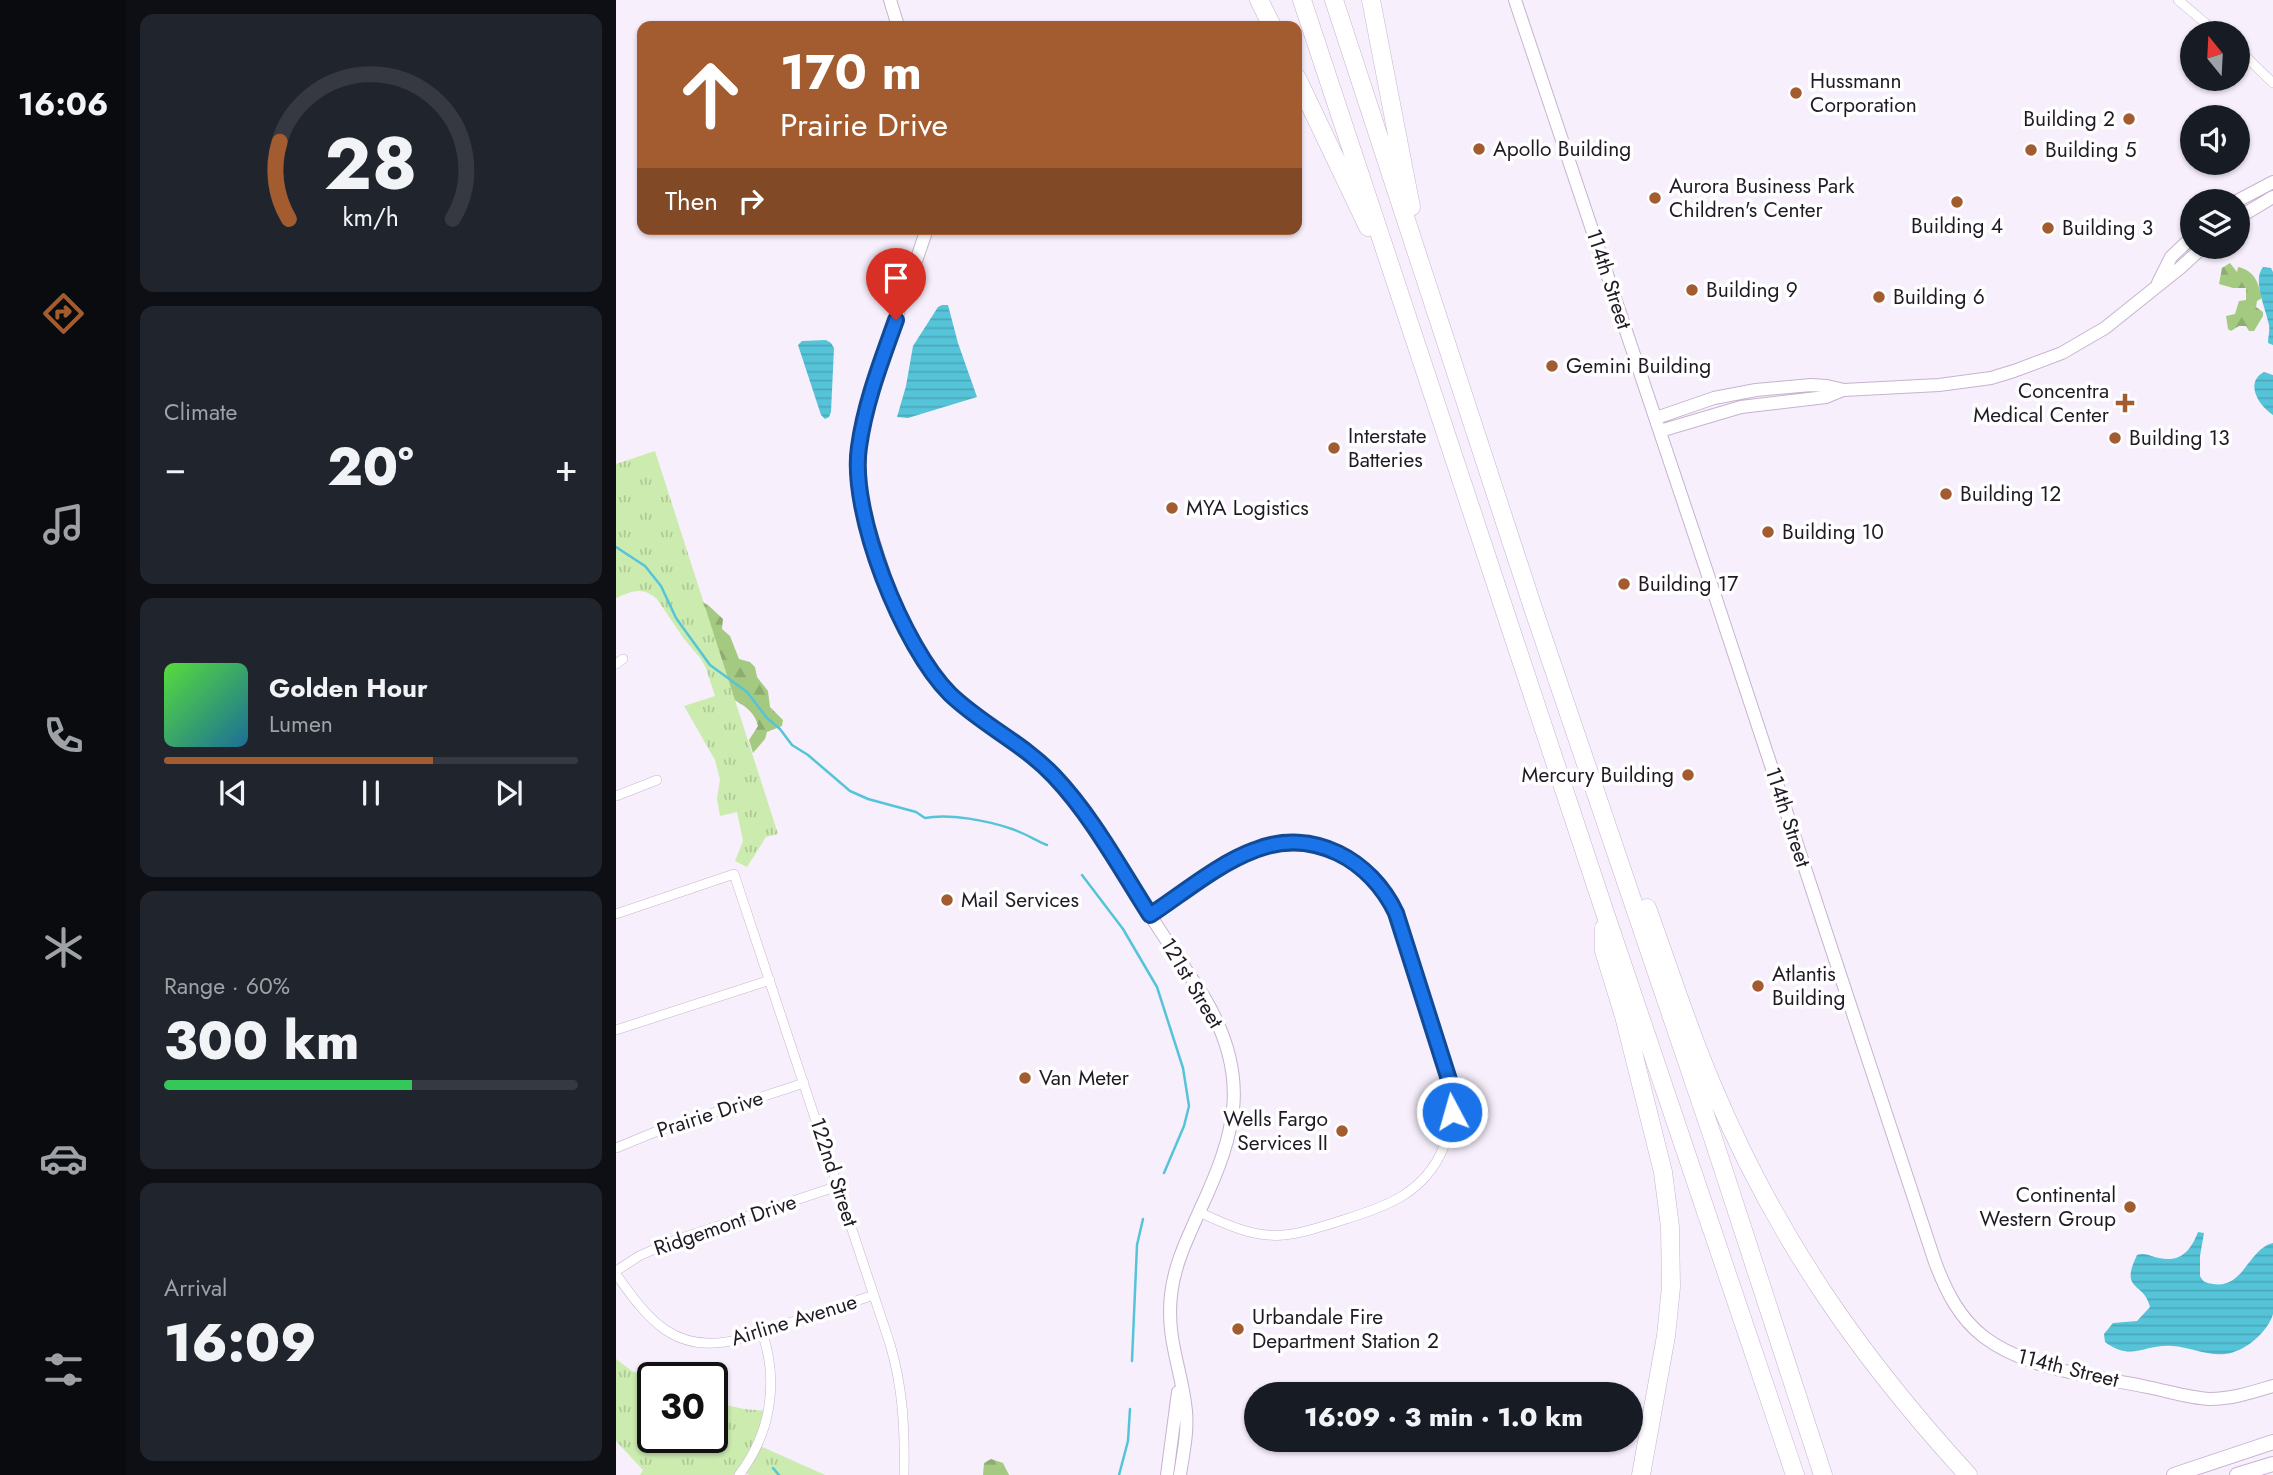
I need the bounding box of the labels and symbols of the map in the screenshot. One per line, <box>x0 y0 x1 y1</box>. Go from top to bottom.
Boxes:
north arrow <box>2180 21 2250 91</box>
place label: Hussmann Corporation <box>1810 66 1917 120</box>
marker: Hussmann Corporation <box>1788 85 1804 101</box>
place label: Building 2 <box>2023 104 2115 134</box>
marker: Building 2 <box>2121 111 2137 127</box>
place label: Apollo Building <box>1493 134 1631 164</box>
place label: Building 5 <box>2045 135 2137 165</box>
marker: Apollo Building <box>1471 141 1487 157</box>
marker: Building 5 <box>2023 142 2039 158</box>
place label: Aurora Business Park Children's Center <box>1669 171 1855 225</box>
marker: Aurora Business Park Children's Center <box>1647 190 1663 206</box>
marker: Building 4 <box>1949 194 1965 210</box>
place label: Building 4 <box>1911 211 2003 241</box>
place label: Building 3 <box>2062 213 2153 243</box>
marker: Building 3 <box>2040 220 2056 236</box>
street label: 114th Street <box>1579 225 1639 333</box>
pin <box>866 248 926 320</box>
place label: Building 9 <box>1706 275 1798 305</box>
marker: Building 9 <box>1684 282 1700 298</box>
place label: Building 6 <box>1893 282 1985 312</box>
marker: Building 6 <box>1871 289 1887 305</box>
place label: Gemini Building <box>1566 351 1711 381</box>
marker: Gemini Building <box>1544 358 1560 374</box>
place label: Concentra Medical Center <box>1973 376 2110 430</box>
marker: Concentra Medical Center <box>2115 393 2135 413</box>
place label: Interstate Batteries <box>1348 421 1427 475</box>
place label: Building 13 <box>2129 423 2230 453</box>
marker: Building 13 <box>2107 430 2123 446</box>
marker: Interstate Batteries <box>1326 440 1342 456</box>
place label: Building 12 <box>1960 479 2061 509</box>
marker: Building 12 <box>1938 486 1954 502</box>
place label: MYA Logistics <box>1186 493 1309 523</box>
marker: MYA Logistics <box>1164 500 1180 516</box>
place label: Building 10 <box>1782 517 1884 547</box>
marker: Building 10 <box>1760 524 1776 540</box>
place label: Building 17 <box>1638 569 1738 599</box>
marker: Building 17 <box>1616 576 1632 592</box>
place label: Mercury Building <box>1521 760 1674 790</box>
street label: 114th Street <box>1758 763 1818 871</box>
marker: Mercury Building <box>1680 767 1696 783</box>
place label: Mail Services <box>961 885 1079 915</box>
marker: Mail Services <box>939 892 955 908</box>
street label: 121st Street <box>1153 932 1231 1034</box>
place label: Atlantis Building <box>1772 959 1845 1013</box>
marker: Atlantis Building <box>1750 978 1766 994</box>
place label: Van Meter <box>1039 1063 1130 1093</box>
marker: Van Meter <box>1017 1070 1033 1086</box>
position arrow <box>1415 1075 1489 1149</box>
street label: Prairie Drive <box>653 1083 767 1145</box>
place label: Wells Fargo Services II <box>1223 1104 1328 1158</box>
street label: 122nd Street <box>802 1114 866 1230</box>
marker: Wells Fargo Services II <box>1334 1123 1350 1139</box>
place label: Continental Western Group <box>1980 1180 2116 1234</box>
street label: Ridgemont Drive <box>650 1187 800 1263</box>
marker: Continental Western Group <box>2122 1199 2138 1215</box>
street label: Airline Avenue <box>727 1287 861 1353</box>
place label: Urbandale Fire Department Station 2 <box>1252 1302 1439 1356</box>
marker: Urbandale Fire Department Station 2 <box>1230 1321 1246 1337</box>
street label: 114th Street <box>2014 1341 2122 1395</box>
speed limit sign: 30 <box>637 1362 728 1453</box>

